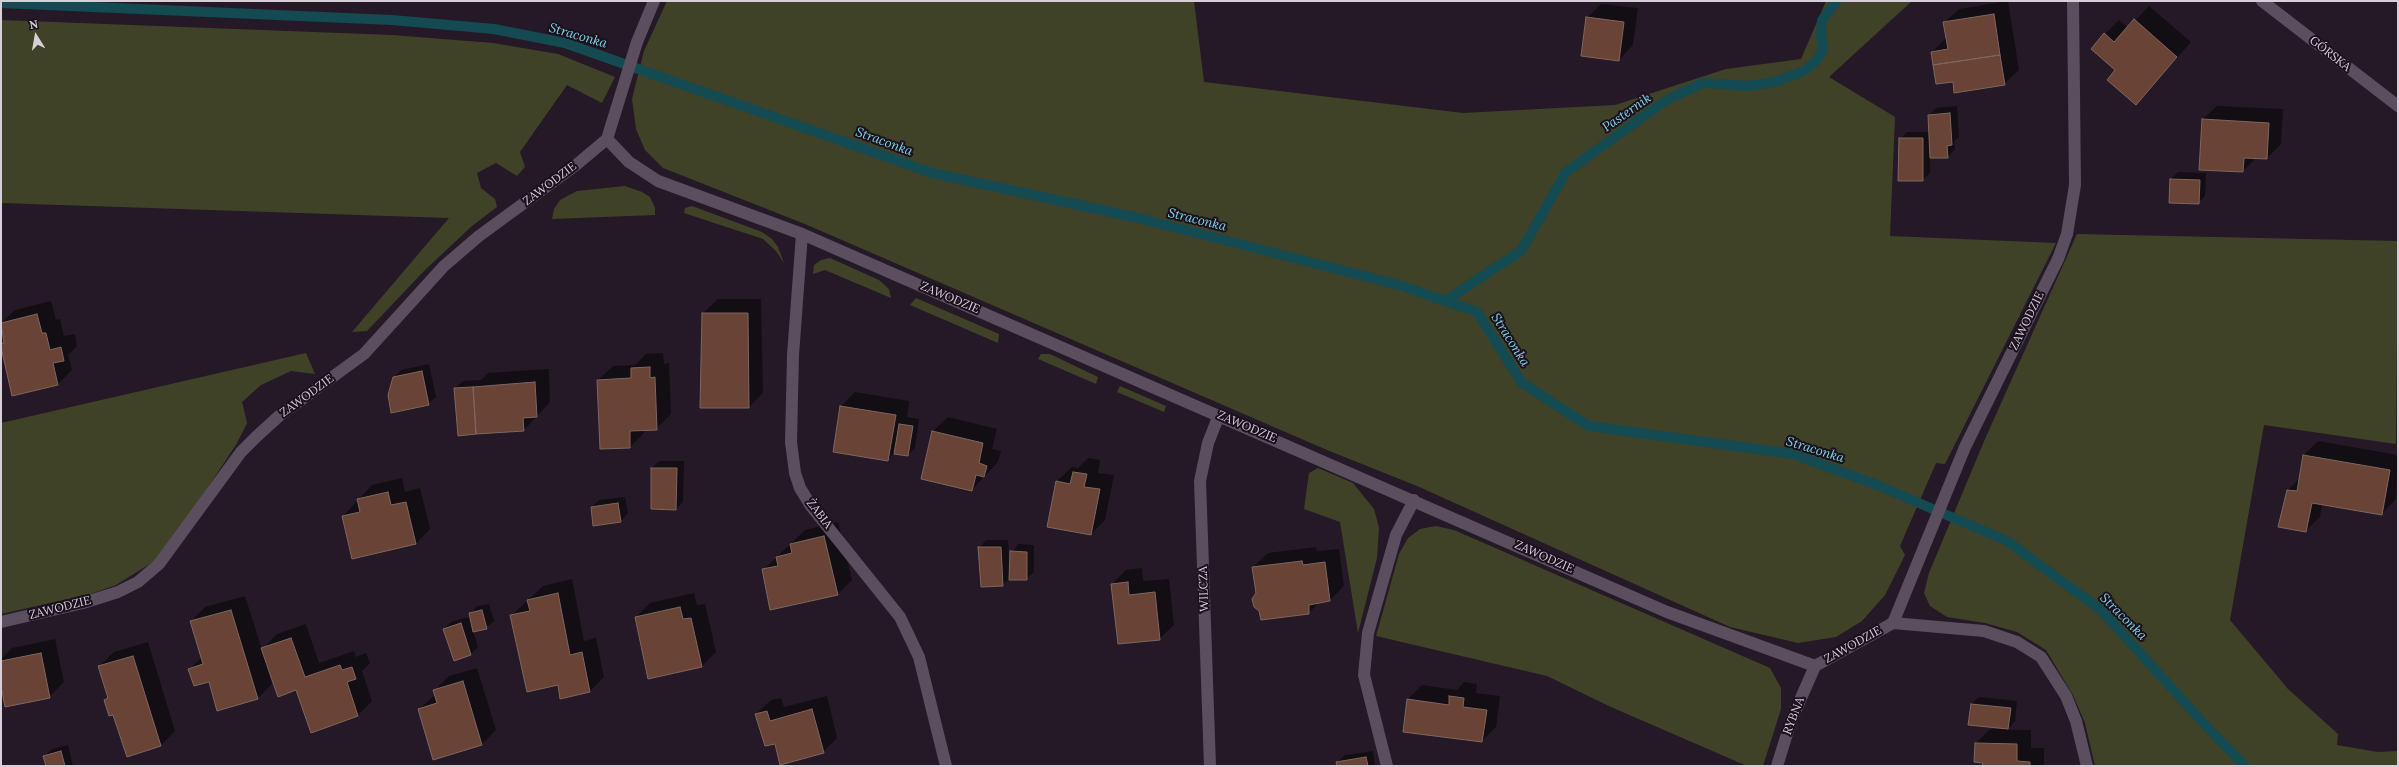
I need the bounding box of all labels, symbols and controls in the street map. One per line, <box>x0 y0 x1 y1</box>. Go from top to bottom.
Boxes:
north arrow <box>16 16 56 56</box>
text: N <box>28 17 39 32</box>
water label: Straconka <box>547 20 609 52</box>
street label: GÓRSKA <box>2306 33 2354 75</box>
water label: Pasternik <box>1600 91 1654 135</box>
water label: Straconka <box>853 124 915 160</box>
street label: ZAWODZIE <box>520 159 580 209</box>
water label: Straconka <box>1166 205 1228 235</box>
street label: ZAWODZIE <box>918 279 982 317</box>
street label: ZAWODZIE <box>2007 289 2047 353</box>
water label: Straconka <box>1488 311 1532 369</box>
street label: ZAWODZIE <box>277 372 337 420</box>
street label: ZAWODZIE <box>1215 408 1279 446</box>
water label: Straconka <box>1784 434 1846 466</box>
street label: ŻABIA <box>803 496 835 532</box>
street label: ZAWODZIE <box>1512 538 1576 576</box>
street label: WILCZA <box>1196 566 1212 612</box>
water label: Straconka <box>2096 590 2150 644</box>
street label: ZAWODZIE <box>28 593 92 623</box>
street label: ZAWODZIE <box>1822 623 1884 667</box>
street label: RYBNA <box>1780 695 1808 737</box>

